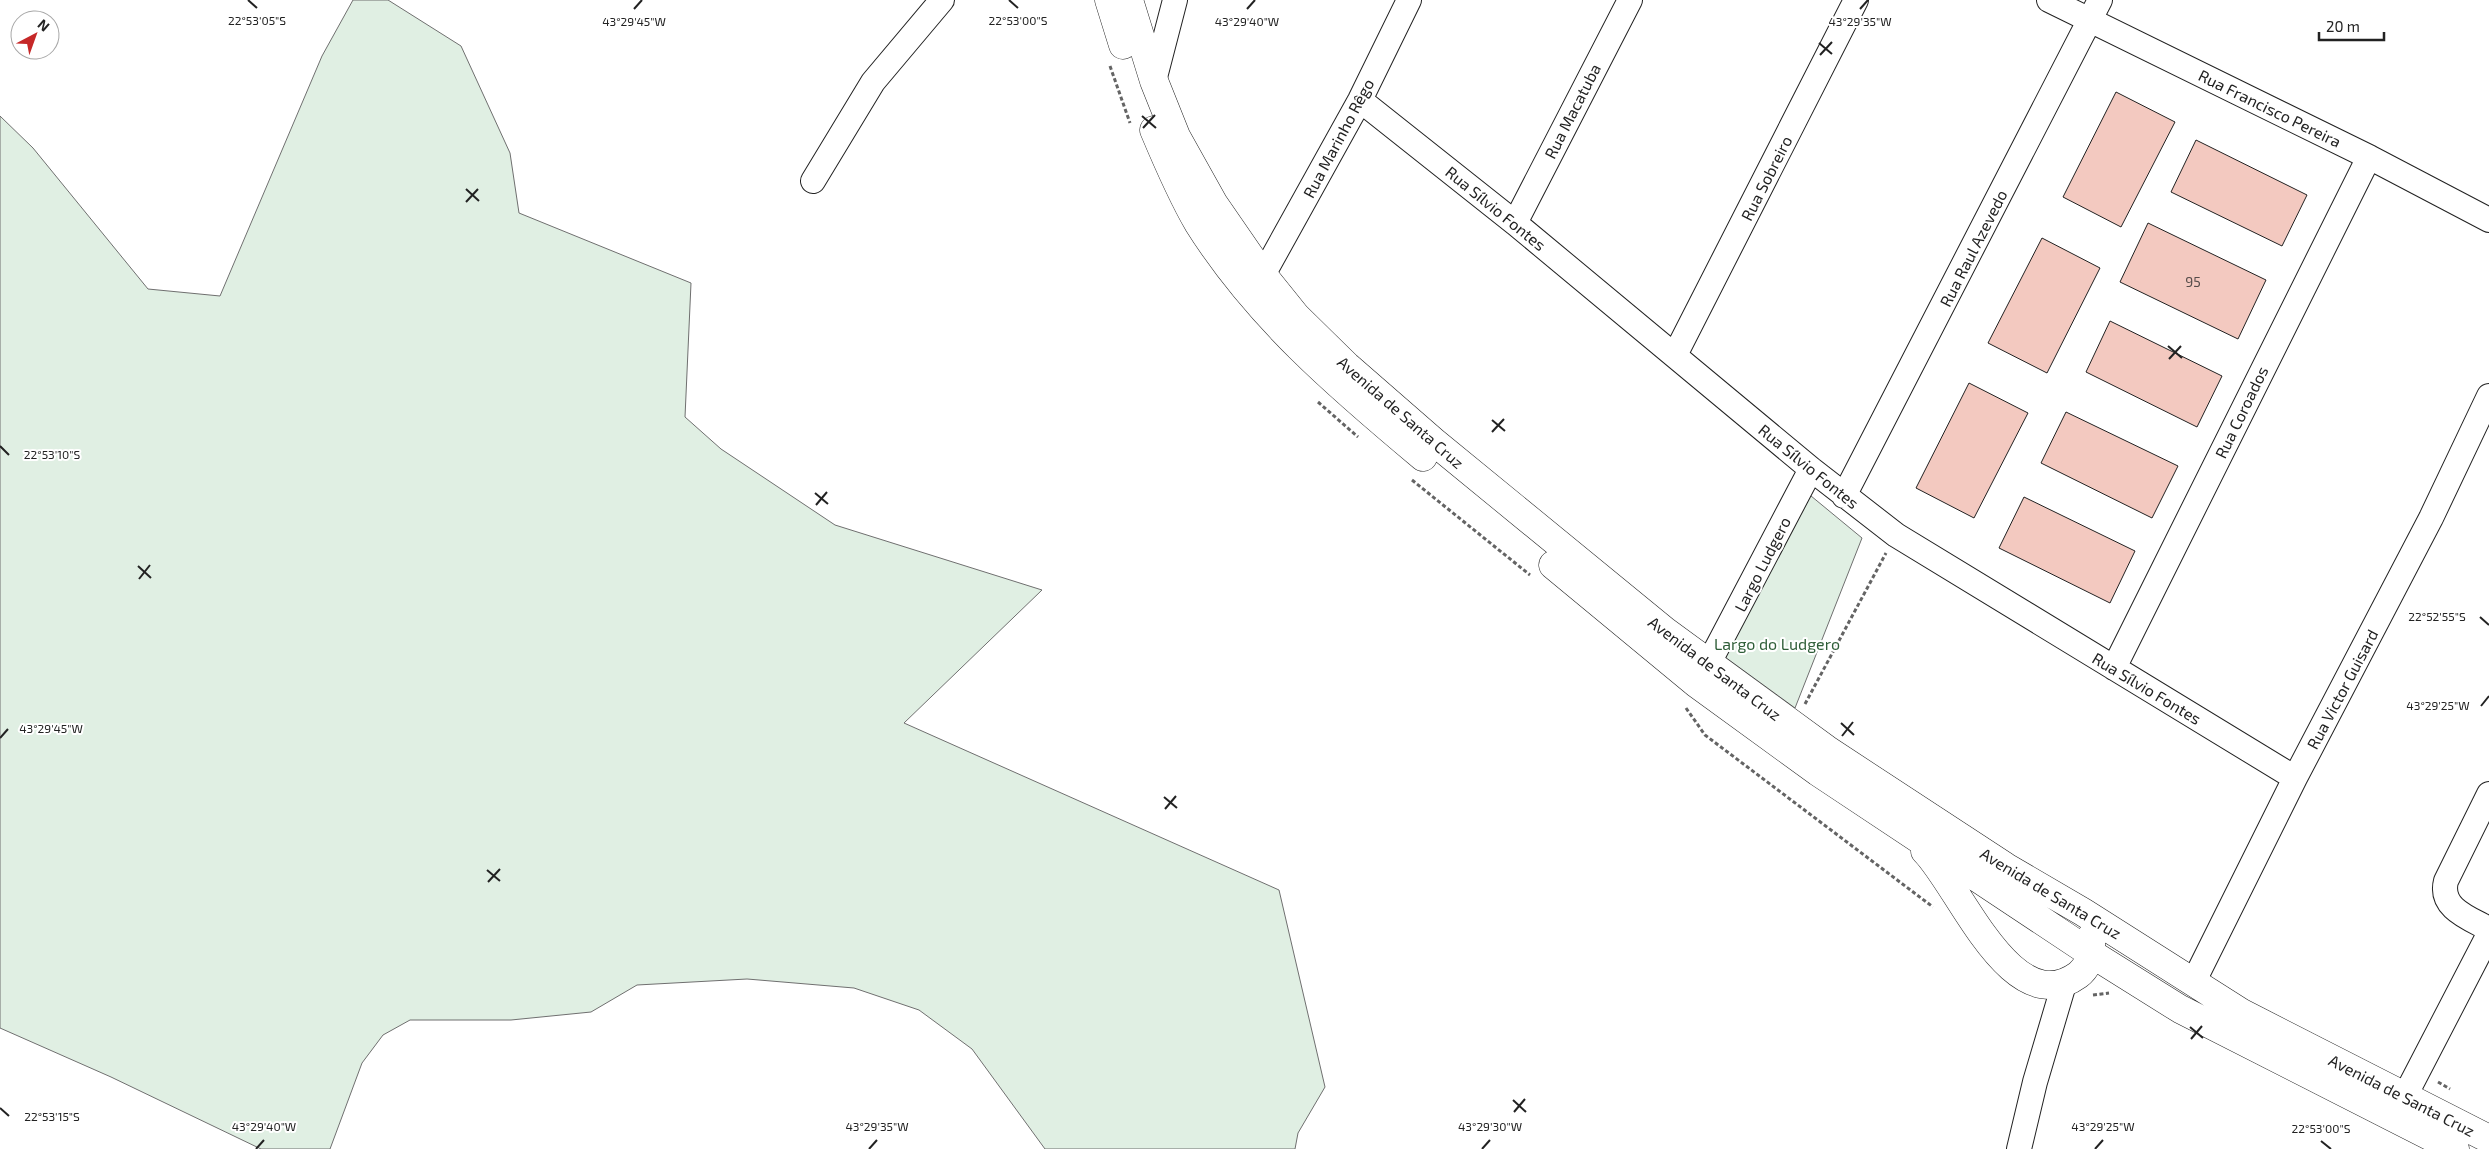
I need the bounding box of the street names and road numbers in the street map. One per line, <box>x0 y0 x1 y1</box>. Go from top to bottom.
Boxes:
street label: Rua Macatuba <box>1540 60 1604 162</box>
street label: Rua Francisco Pereira <box>2196 65 2344 151</box>
street label: Rua Marinho Rêgo <box>1299 75 1377 201</box>
street label: Rua Sobreiro <box>1737 132 1795 224</box>
street label: Rua Sílvio Fontes <box>1442 162 1550 254</box>
street label: Rua Raul Azevedo <box>1935 186 2011 310</box>
street label: Avenida de Santa Cruz <box>1334 352 1468 472</box>
street label: Rua Coroados <box>2211 363 2271 461</box>
street label: Rua Sílvio Fontes <box>1755 420 1863 512</box>
street label: Largo Ludgero <box>1730 513 1794 615</box>
street label: Avenida de Santa Cruz <box>1645 612 1785 724</box>
street label: Rua Victor Guisard <box>2302 626 2382 752</box>
street label: Rua Sílvio Fontes <box>2089 648 2205 728</box>
street label: Avenida de Santa Cruz <box>1977 843 2125 943</box>
street label: Avenida de Santa Cruz <box>2326 1050 2478 1140</box>

